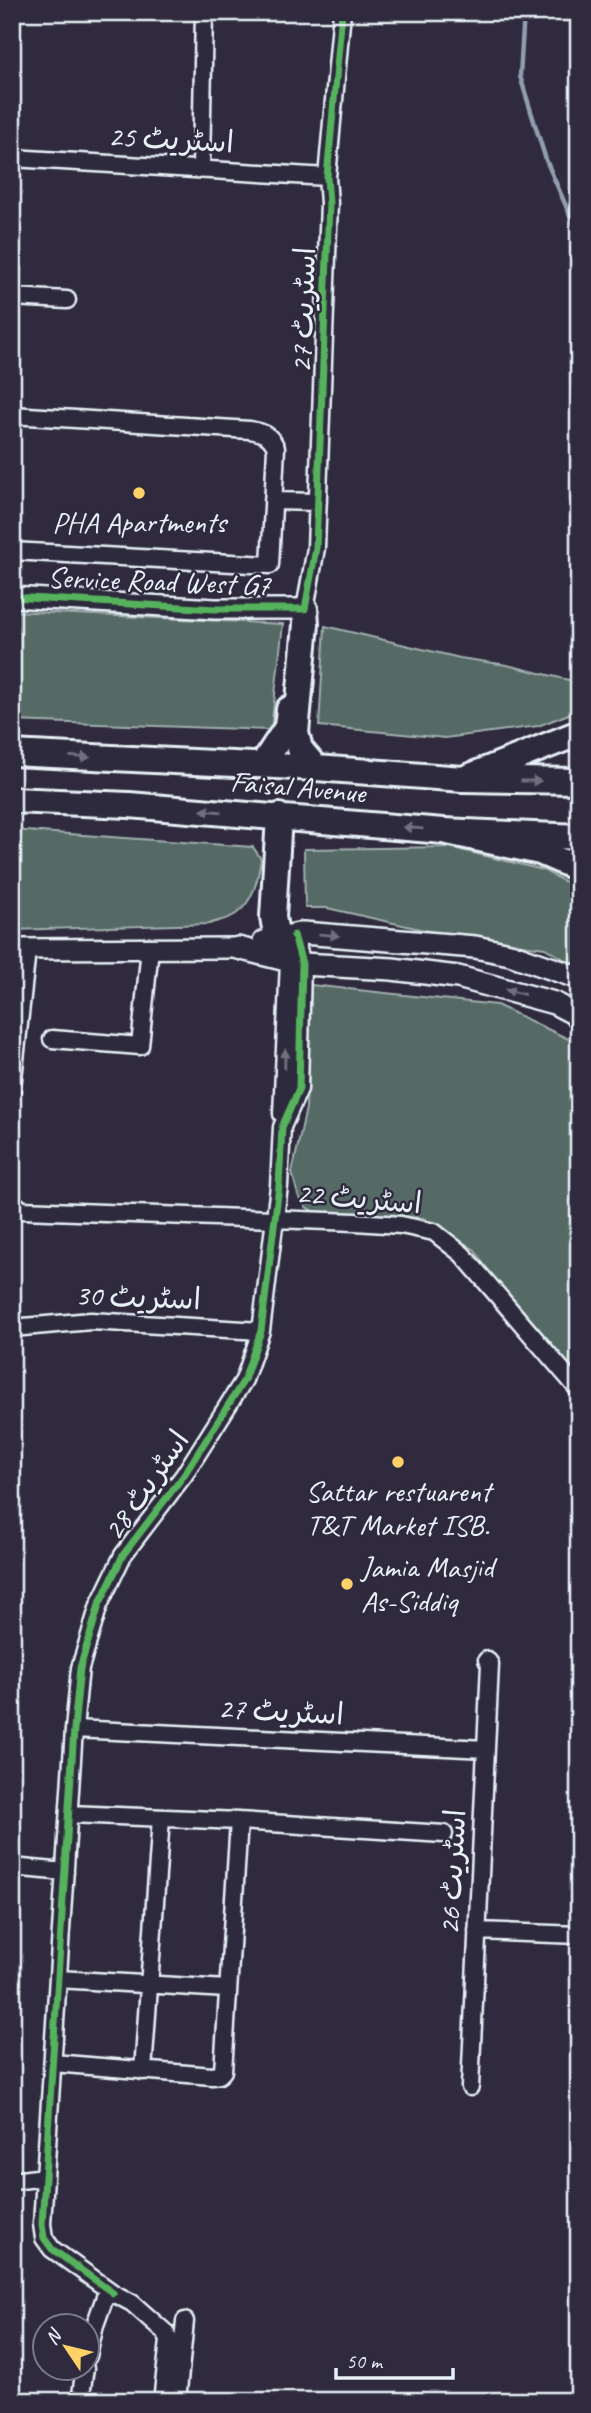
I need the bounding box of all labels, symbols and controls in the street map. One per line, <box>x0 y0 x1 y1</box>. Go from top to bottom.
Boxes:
street label: اسٹریٹ 25 <box>107 117 235 161</box>
street label: اسٹریٹ 27 <box>282 246 324 374</box>
marker: PHA Apartments <box>131 485 147 501</box>
place label: PHA Apartments <box>52 503 229 541</box>
street label: Service Road West G7 <box>47 558 273 604</box>
one-way arrow <box>70 751 92 762</box>
street label: Faisal Avenue <box>229 762 369 812</box>
one-way arrow <box>520 775 542 787</box>
one-way arrow <box>200 806 222 817</box>
one-way arrow <box>402 822 424 833</box>
one-way arrow <box>318 930 340 941</box>
one-way arrow <box>504 986 526 997</box>
one-way arrow <box>280 1048 291 1070</box>
street label: اسٹریٹ 22 <box>295 1174 423 1222</box>
street label: اسٹریٹ 30 <box>74 1276 202 1318</box>
street label: اسٹریٹ 28 <box>94 1423 198 1547</box>
marker: Sattar restuarent T&T Market ISB. <box>390 1454 406 1470</box>
place label: Sattar restuarent T&T Market ISB. <box>305 1472 495 1544</box>
place label: Jamia Masjid As-Siddiq <box>359 1548 498 1620</box>
marker: Jamia Masjid As-Siddiq <box>339 1576 355 1592</box>
street label: اسٹریٹ 27 <box>217 1689 345 1733</box>
street label: اسٹریٹ 26 <box>430 1808 474 1936</box>
north arrow <box>32 2312 102 2382</box>
text: N <box>40 2323 68 2350</box>
scale bar <box>336 2336 453 2380</box>
text: 50 m <box>346 2348 384 2374</box>

